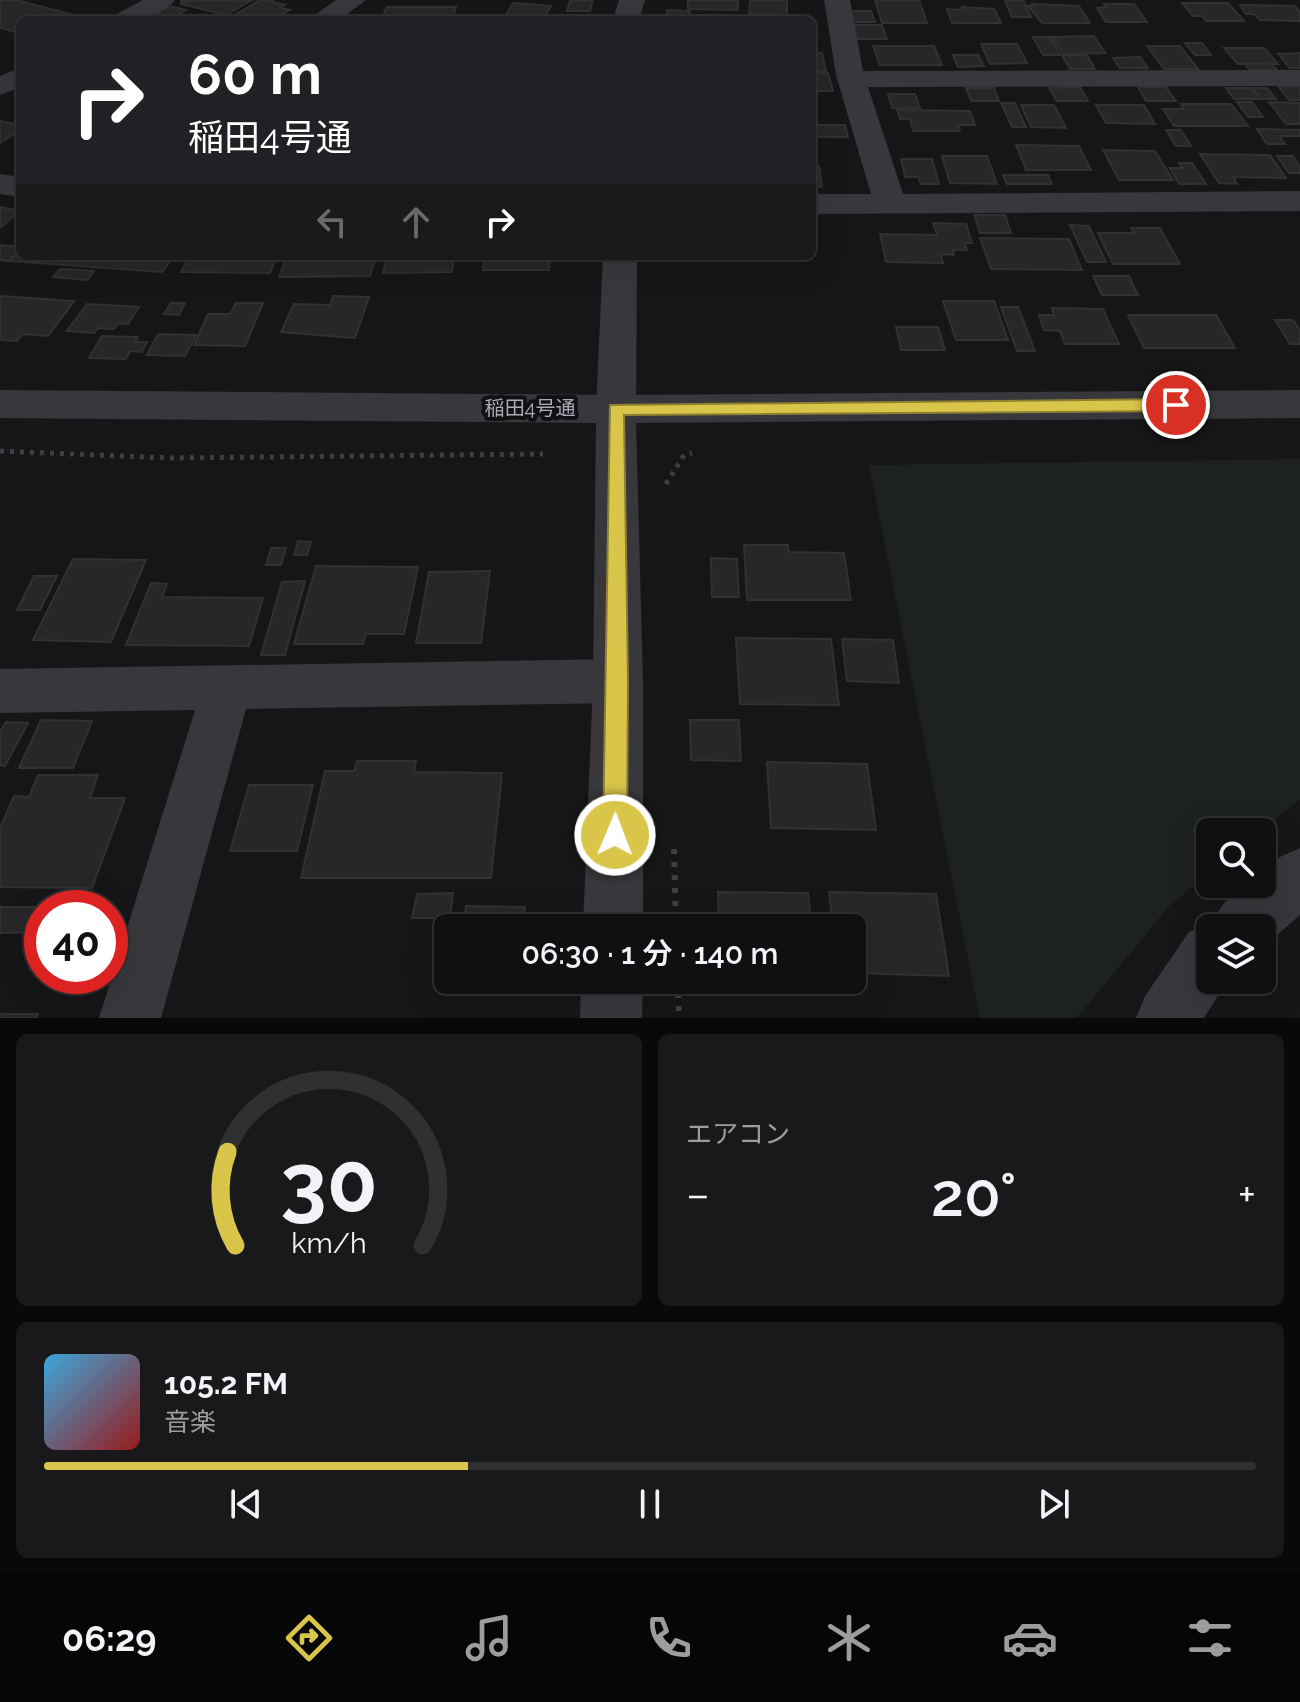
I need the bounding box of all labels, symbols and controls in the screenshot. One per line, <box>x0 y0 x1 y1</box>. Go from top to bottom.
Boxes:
text: 60 m <box>188 41 322 107</box>
icon: right <box>56 48 160 152</box>
text: 稲田4号通 <box>188 116 352 158</box>
icon: left <box>310 200 354 244</box>
icon: ahead <box>394 200 438 244</box>
icon: right <box>478 200 522 244</box>
pin <box>1142 371 1210 439</box>
icon: arrive <box>1154 383 1198 427</box>
street label: 稲田4号通 <box>485 396 575 420</box>
position arrow <box>573 793 657 877</box>
map controls <box>1196 818 1276 994</box>
button: search <box>1196 818 1276 898</box>
speed limit sign: 40 <box>24 890 128 994</box>
button: layers <box>1196 914 1276 994</box>
text: 06:30 · 1 分 · 140 m <box>522 936 778 971</box>
text: エアコン <box>686 1119 790 1149</box>
text: 30 <box>280 1134 378 1231</box>
text: 20° <box>931 1160 1016 1230</box>
text: − <box>686 1169 710 1220</box>
text: + <box>1238 1169 1256 1220</box>
text: km/h <box>291 1226 367 1260</box>
text: 105.2 FM <box>164 1366 288 1401</box>
text: 音楽 <box>164 1407 216 1437</box>
icon: previous <box>224 1482 268 1526</box>
icon: pause <box>628 1482 672 1526</box>
icon: next <box>1032 1482 1076 1526</box>
icon: directions <box>281 1610 337 1666</box>
icon: music <box>461 1610 517 1666</box>
icon: phone <box>641 1610 697 1666</box>
icon: climate <box>821 1610 877 1666</box>
icon: car <box>1002 1610 1058 1666</box>
icon: filters <box>1182 1610 1238 1666</box>
text: 06:29 <box>62 1617 156 1659</box>

